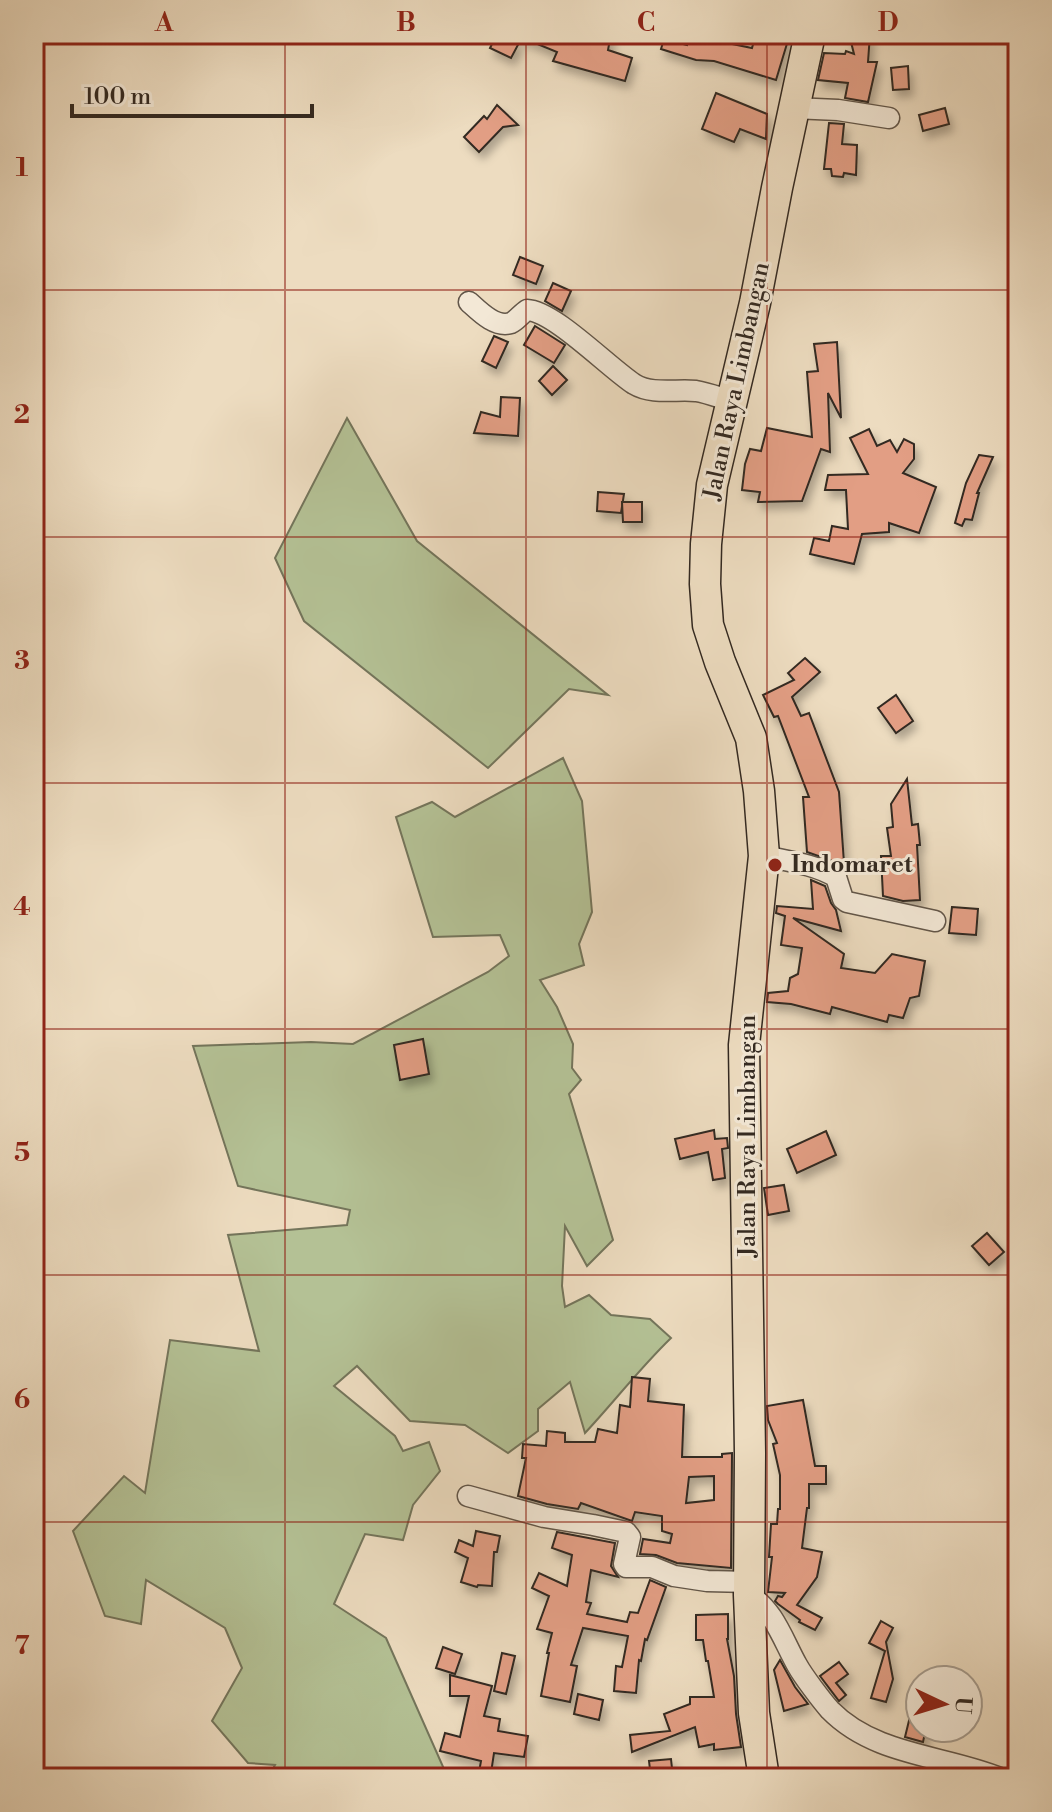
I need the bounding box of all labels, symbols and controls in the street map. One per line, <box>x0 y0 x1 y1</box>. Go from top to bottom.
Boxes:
text: A <box>154 7 174 39</box>
text: B <box>396 7 416 39</box>
text: C <box>637 7 655 39</box>
text: D <box>878 7 898 39</box>
scale bar <box>72 68 312 118</box>
text: 100 m <box>84 82 151 112</box>
text: 1 <box>16 152 29 184</box>
street label: Jalan Raya Limbangan <box>697 259 777 504</box>
text: 2 <box>14 399 30 431</box>
text: 3 <box>14 645 30 677</box>
place label: Indomaret <box>791 850 913 880</box>
marker: Indomaret <box>766 856 784 874</box>
text: 4 <box>13 891 31 923</box>
street label: Jalan Raya Limbangan <box>733 1015 763 1258</box>
text: 5 <box>14 1137 30 1169</box>
text: 6 <box>14 1384 30 1416</box>
text: 7 <box>14 1630 30 1662</box>
north arrow <box>904 1664 984 1744</box>
text: U <box>948 1696 977 1715</box>

